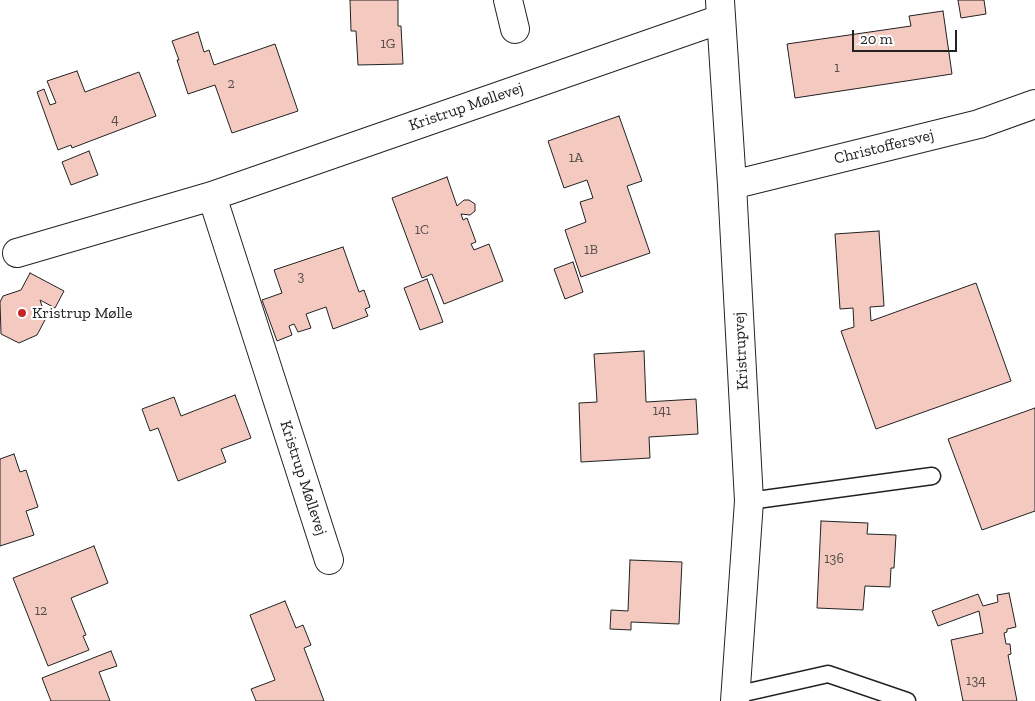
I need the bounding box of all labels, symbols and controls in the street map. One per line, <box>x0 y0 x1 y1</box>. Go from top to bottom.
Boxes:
scale bar <box>855 20 960 52</box>
text: 20 m <box>860 30 893 48</box>
house number: 1G <box>381 36 395 52</box>
house number: 1 <box>834 60 840 76</box>
house number: 2 <box>227 76 235 92</box>
street label: Kristrup Møllevej <box>406 78 526 136</box>
house number: 4 <box>111 112 119 128</box>
street label: Christoffersvej <box>832 125 936 169</box>
house number: 1A <box>569 150 583 166</box>
house number: 1C <box>415 222 429 238</box>
house number: 1B <box>584 242 598 258</box>
house number: 3 <box>298 269 304 285</box>
place label: Kristrup Mølle <box>32 303 133 323</box>
marker: Kristrup Mølle <box>16 307 28 319</box>
street label: Kristrupvej <box>729 312 753 390</box>
house number: 141 <box>653 403 671 419</box>
street label: Kristrup Møllevej <box>275 418 331 538</box>
house number: 136 <box>824 551 844 567</box>
house number: 12 <box>35 603 47 619</box>
house number: 134 <box>966 673 986 689</box>

